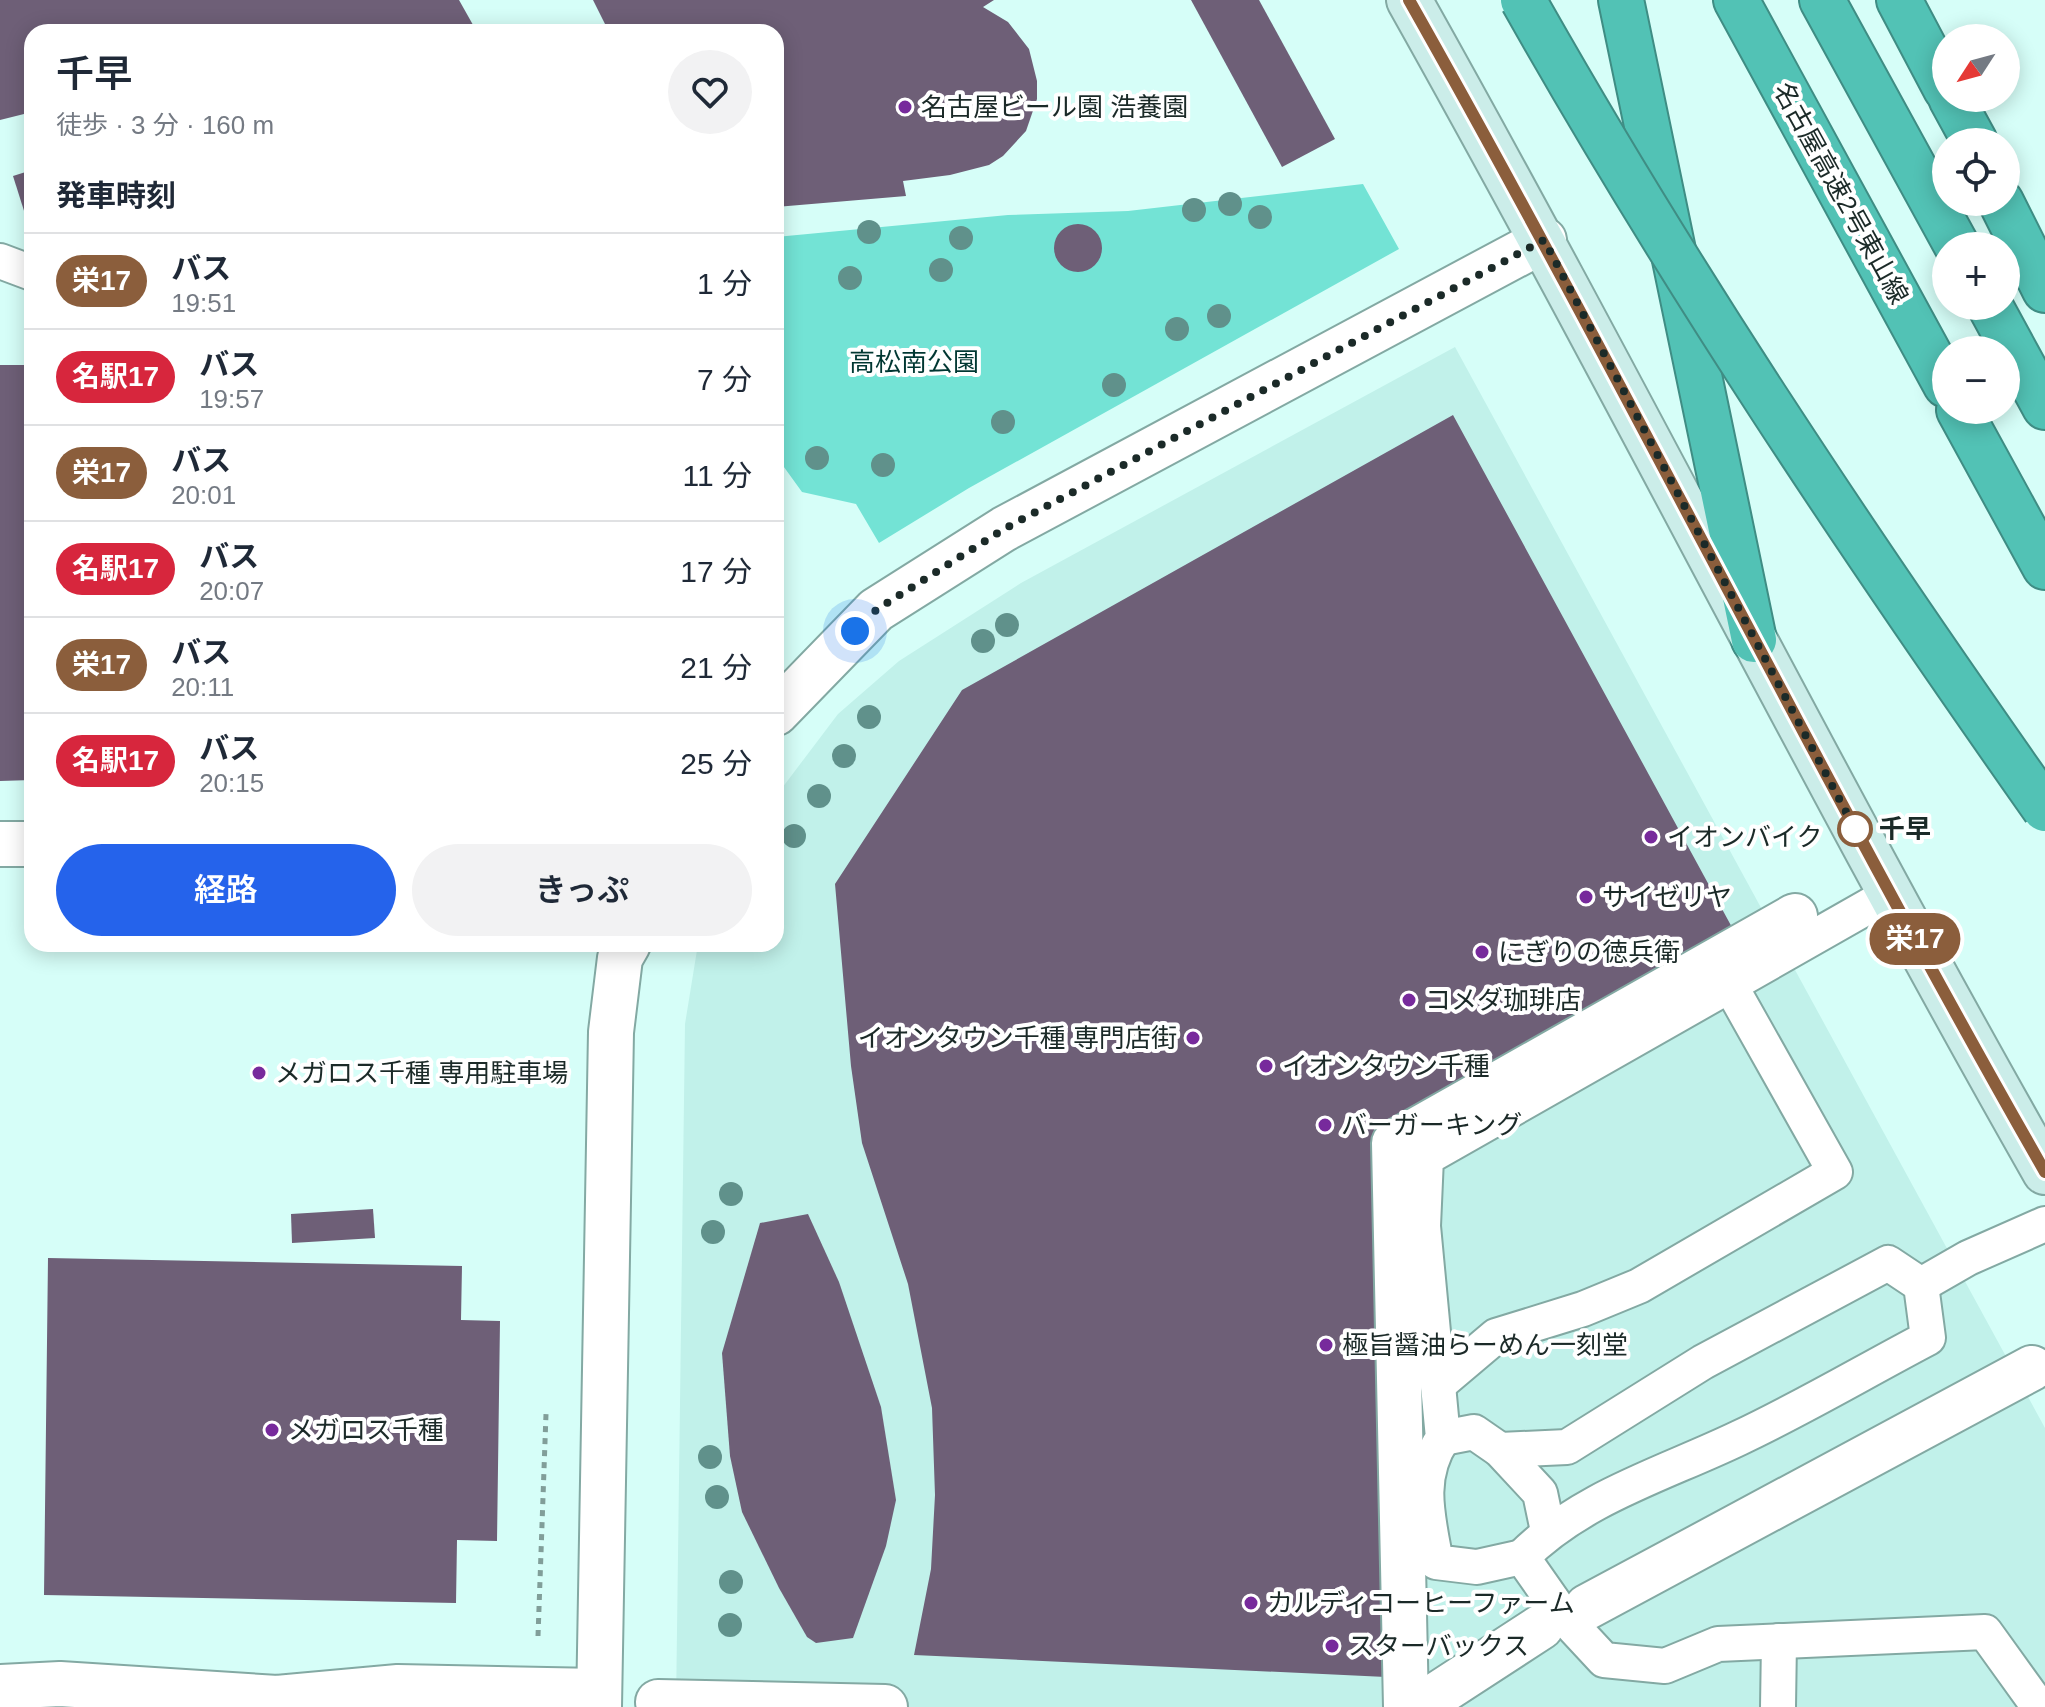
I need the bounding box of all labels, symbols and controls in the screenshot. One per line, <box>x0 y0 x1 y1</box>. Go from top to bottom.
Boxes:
north arrow <box>1932 24 2020 112</box>
map controls <box>1932 24 2020 424</box>
button: heart <box>668 50 752 134</box>
text: 千早 <box>56 53 132 95</box>
street label: 名古屋高速2号東山線 <box>1768 77 1914 309</box>
place label: 名古屋ビール園 浩養園 <box>921 92 1188 122</box>
marker: 名古屋ビール園 浩養園 <box>896 98 914 116</box>
text: 徒歩 · 3 分 · 160 m <box>56 110 274 140</box>
button: locate <box>1932 128 2020 216</box>
text: 発車時刻 <box>56 179 176 212</box>
button: + <box>1932 232 2020 320</box>
text: バス <box>171 252 231 285</box>
text: 栄17 <box>72 265 131 296</box>
text: 1 分 <box>697 267 752 300</box>
text: 19:51 <box>171 288 236 318</box>
button: − <box>1932 336 2020 424</box>
park label: 高松南公園 <box>849 347 979 377</box>
text: バス <box>199 348 259 381</box>
text: 名駅17 <box>72 361 159 392</box>
text: 7 分 <box>697 363 752 396</box>
text: 19:57 <box>199 384 264 414</box>
text: バス <box>171 444 231 477</box>
text: 栄17 <box>72 457 131 488</box>
text: 11 分 <box>683 459 752 492</box>
text: 20:01 <box>171 480 236 510</box>
text: バス <box>199 540 259 573</box>
text: 名駅17 <box>72 553 159 584</box>
text: 17 分 <box>680 555 752 588</box>
text: 20:07 <box>199 576 264 606</box>
your location <box>835 611 875 651</box>
text: バス <box>171 636 231 669</box>
text: 栄17 <box>72 649 131 680</box>
text: 21 分 <box>680 651 752 684</box>
text: 20:11 <box>171 672 234 702</box>
text: バス <box>199 732 259 765</box>
text: 名駅17 <box>72 745 159 776</box>
text: 25 分 <box>680 747 752 780</box>
text: 20:15 <box>199 768 264 798</box>
marker: 千早 <box>1838 812 1872 846</box>
place label: 千早 <box>1879 814 1931 844</box>
place label: イオンバイク <box>1667 822 1822 852</box>
marker: イオンバイク <box>1642 828 1660 846</box>
button: 経路 <box>56 844 396 936</box>
button: きっぷ <box>412 844 752 936</box>
place label: サイゼリヤ <box>1602 882 1732 912</box>
marker: サイゼリヤ <box>1577 888 1595 906</box>
line badge: 栄17 <box>1869 913 1961 965</box>
text: 栄17 <box>1885 923 1945 954</box>
place label: にぎりの徳兵衛 <box>1498 937 1680 967</box>
marker: にぎりの徳兵衛 <box>1473 943 1491 961</box>
place label: コメダ珈琲店 <box>1425 985 1581 1015</box>
marker: コメダ珈琲店 <box>1400 991 1418 1009</box>
place label: イオンタウン千種 専門店街 <box>858 1023 1177 1053</box>
marker: イオンタウン千種 専門店街 <box>1184 1029 1202 1047</box>
place label: イオンタウン千種 <box>1282 1051 1490 1081</box>
marker: イオンタウン千種 <box>1257 1057 1275 1075</box>
place label: メガロス千種 専用駐車場 <box>275 1058 568 1088</box>
marker: メガロス千種 専用駐車場 <box>250 1064 268 1082</box>
place label: バーガーキング <box>1341 1110 1522 1140</box>
marker: バーガーキング <box>1316 1116 1334 1134</box>
place label: 極旨醤油らーめん一刻堂 <box>1342 1330 1628 1360</box>
marker: 極旨醤油らーめん一刻堂 <box>1317 1336 1335 1354</box>
place label: メガロス千種 <box>288 1415 444 1445</box>
marker: メガロス千種 <box>263 1421 281 1439</box>
place label: カルディコーヒーファーム <box>1267 1588 1575 1618</box>
marker: カルディコーヒーファーム <box>1242 1594 1260 1612</box>
place label: スターバックス <box>1348 1631 1529 1661</box>
marker: スターバックス <box>1323 1637 1341 1655</box>

